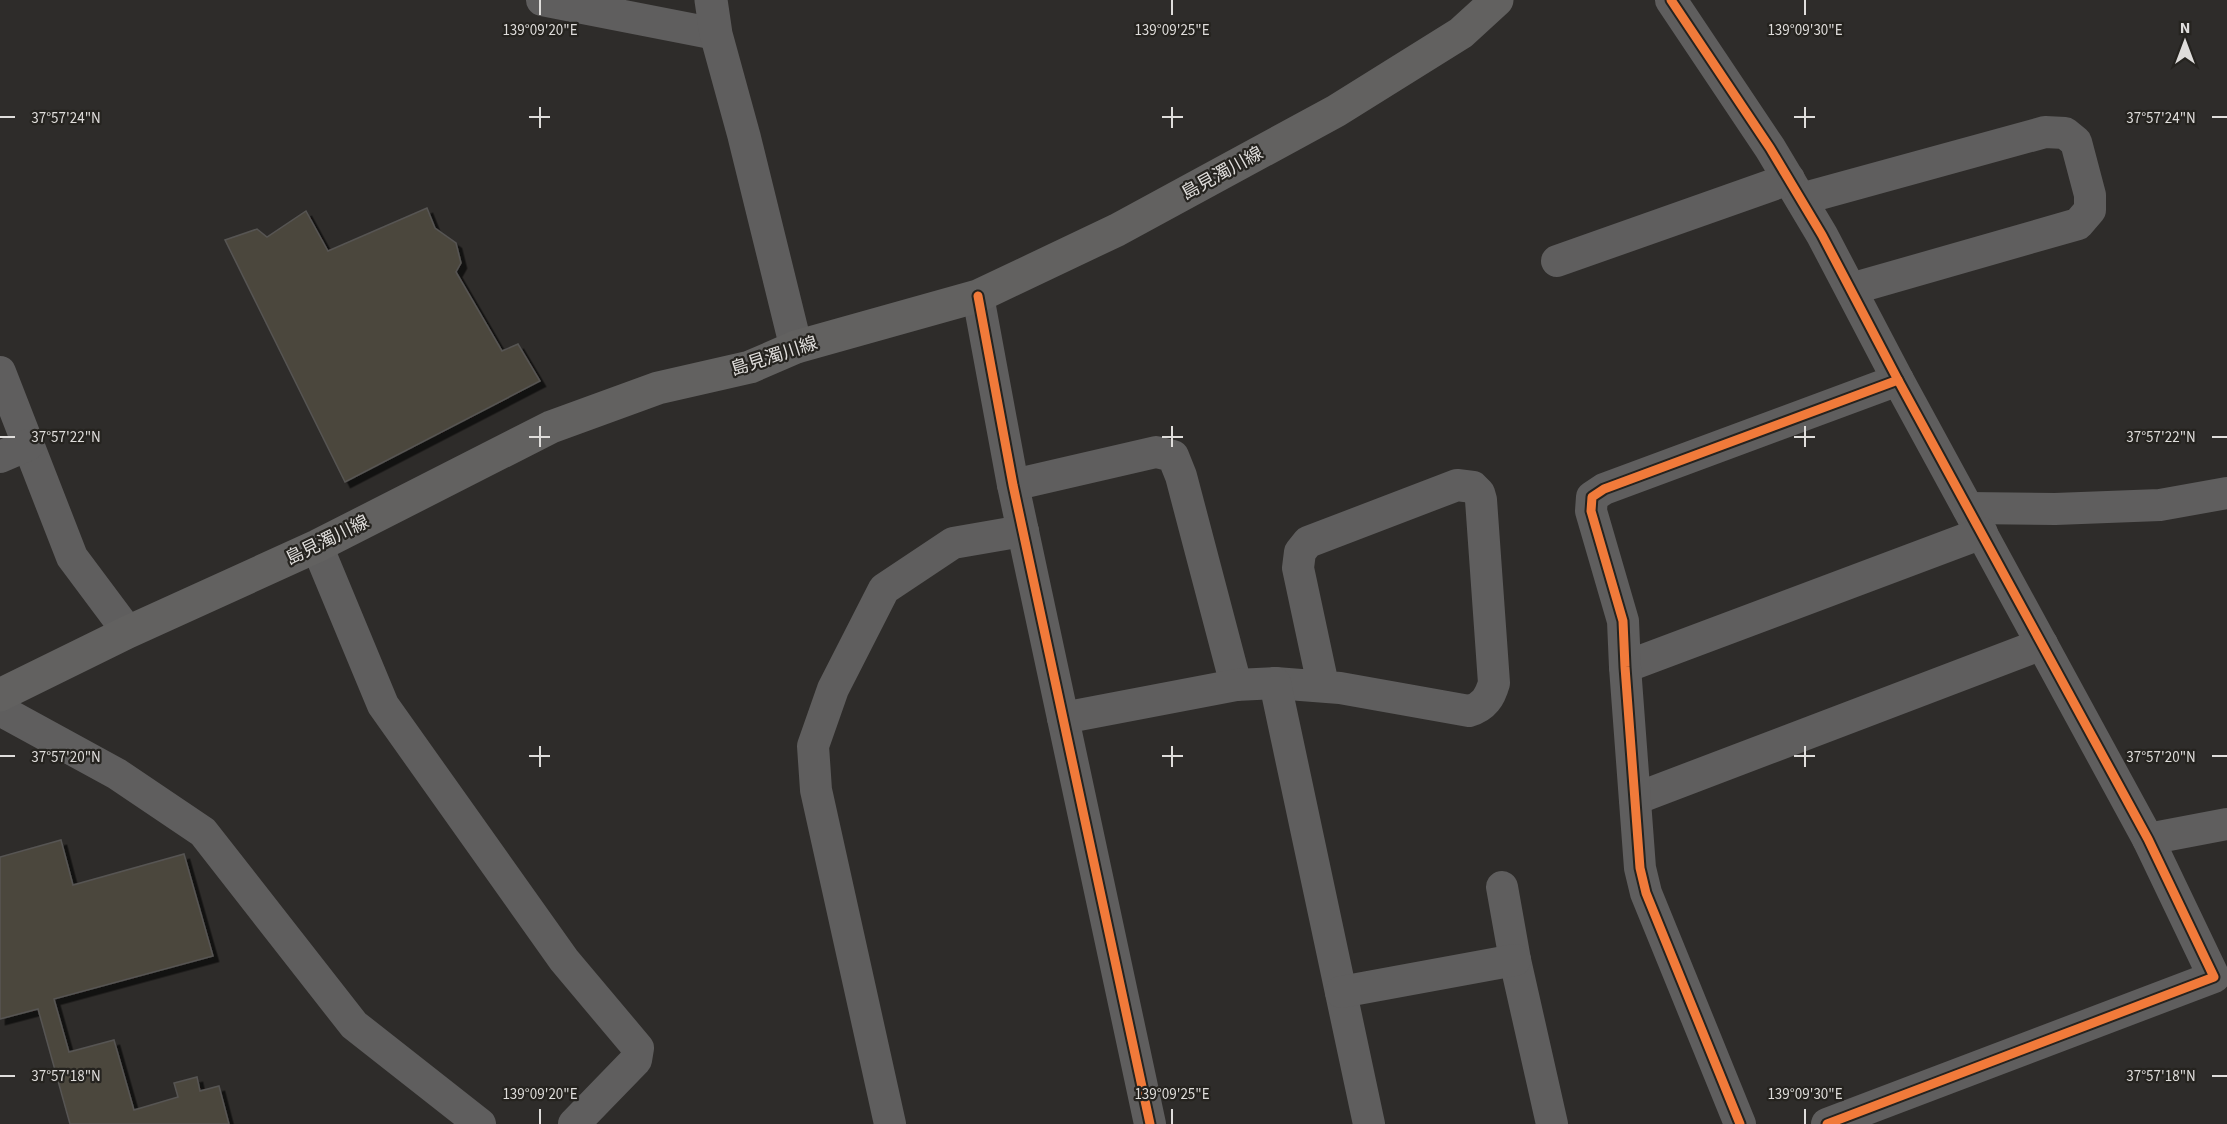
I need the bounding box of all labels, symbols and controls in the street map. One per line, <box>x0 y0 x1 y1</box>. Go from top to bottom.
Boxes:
north arrow <box>2155 12 2215 72</box>
text: N <box>2180 17 2190 39</box>
text: 139°09'20"E <box>502 20 578 41</box>
text: 139°09'25"E <box>1134 20 1210 41</box>
text: 139°09'30"E <box>1767 20 1843 41</box>
text: 37°57'24"N <box>31 108 101 129</box>
text: 37°57'24"N <box>2126 108 2196 129</box>
street label: 島見濁川線 <box>1177 141 1268 206</box>
street label: 島見濁川線 <box>727 331 821 382</box>
text: 37°57'22"N <box>31 427 101 448</box>
text: 37°57'22"N <box>2126 427 2196 448</box>
street label: 島見濁川線 <box>281 509 373 571</box>
text: 37°57'20"N <box>31 747 101 768</box>
text: 37°57'20"N <box>2126 747 2196 768</box>
text: 37°57'18"N <box>31 1066 101 1087</box>
text: 37°57'18"N <box>2126 1066 2196 1087</box>
text: 139°09'20"E <box>502 1084 578 1105</box>
text: 139°09'25"E <box>1134 1084 1210 1105</box>
text: 139°09'30"E <box>1767 1084 1843 1105</box>

